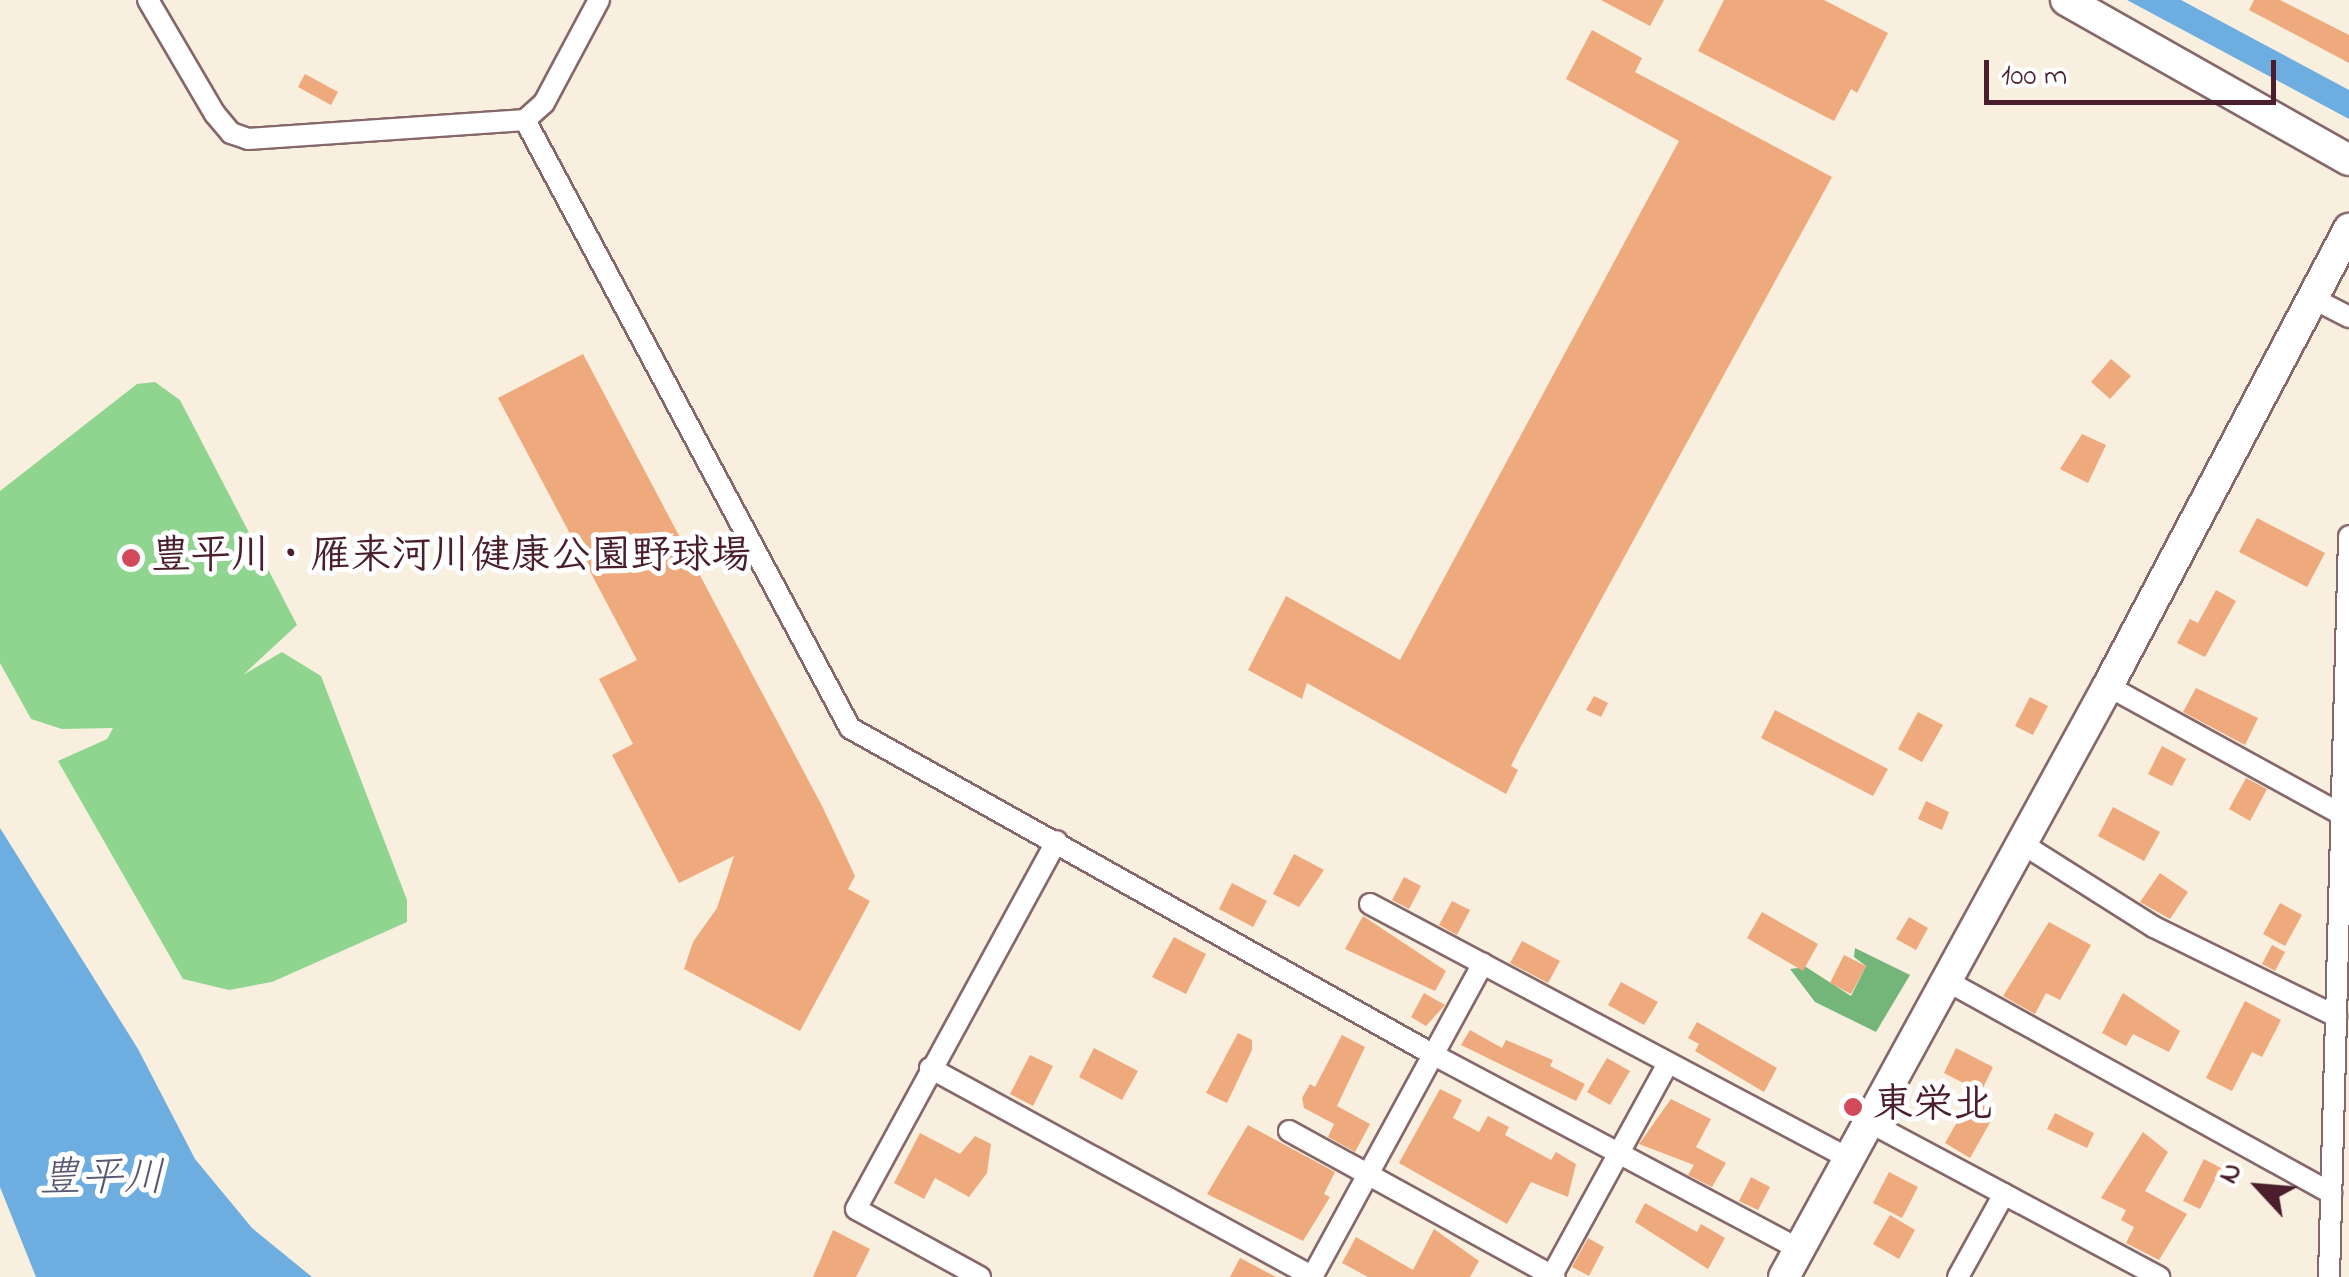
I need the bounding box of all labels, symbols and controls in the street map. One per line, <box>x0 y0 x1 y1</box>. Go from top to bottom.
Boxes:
scale bar <box>1989 40 2282 102</box>
text: 100 m <box>2001 55 2067 99</box>
place label: 豊平川・雁来河川健康公園野球場 <box>151 534 751 582</box>
marker: 豊平川・雁来河川健康公園野球場 <box>120 547 142 569</box>
place label: 東栄北 <box>1873 1083 1993 1131</box>
marker: 東栄北 <box>1842 1096 1864 1118</box>
north arrow <box>2209 1137 2309 1237</box>
water label: 豊平川 <box>39 1155 165 1205</box>
text: N <box>2209 1156 2254 1191</box>

